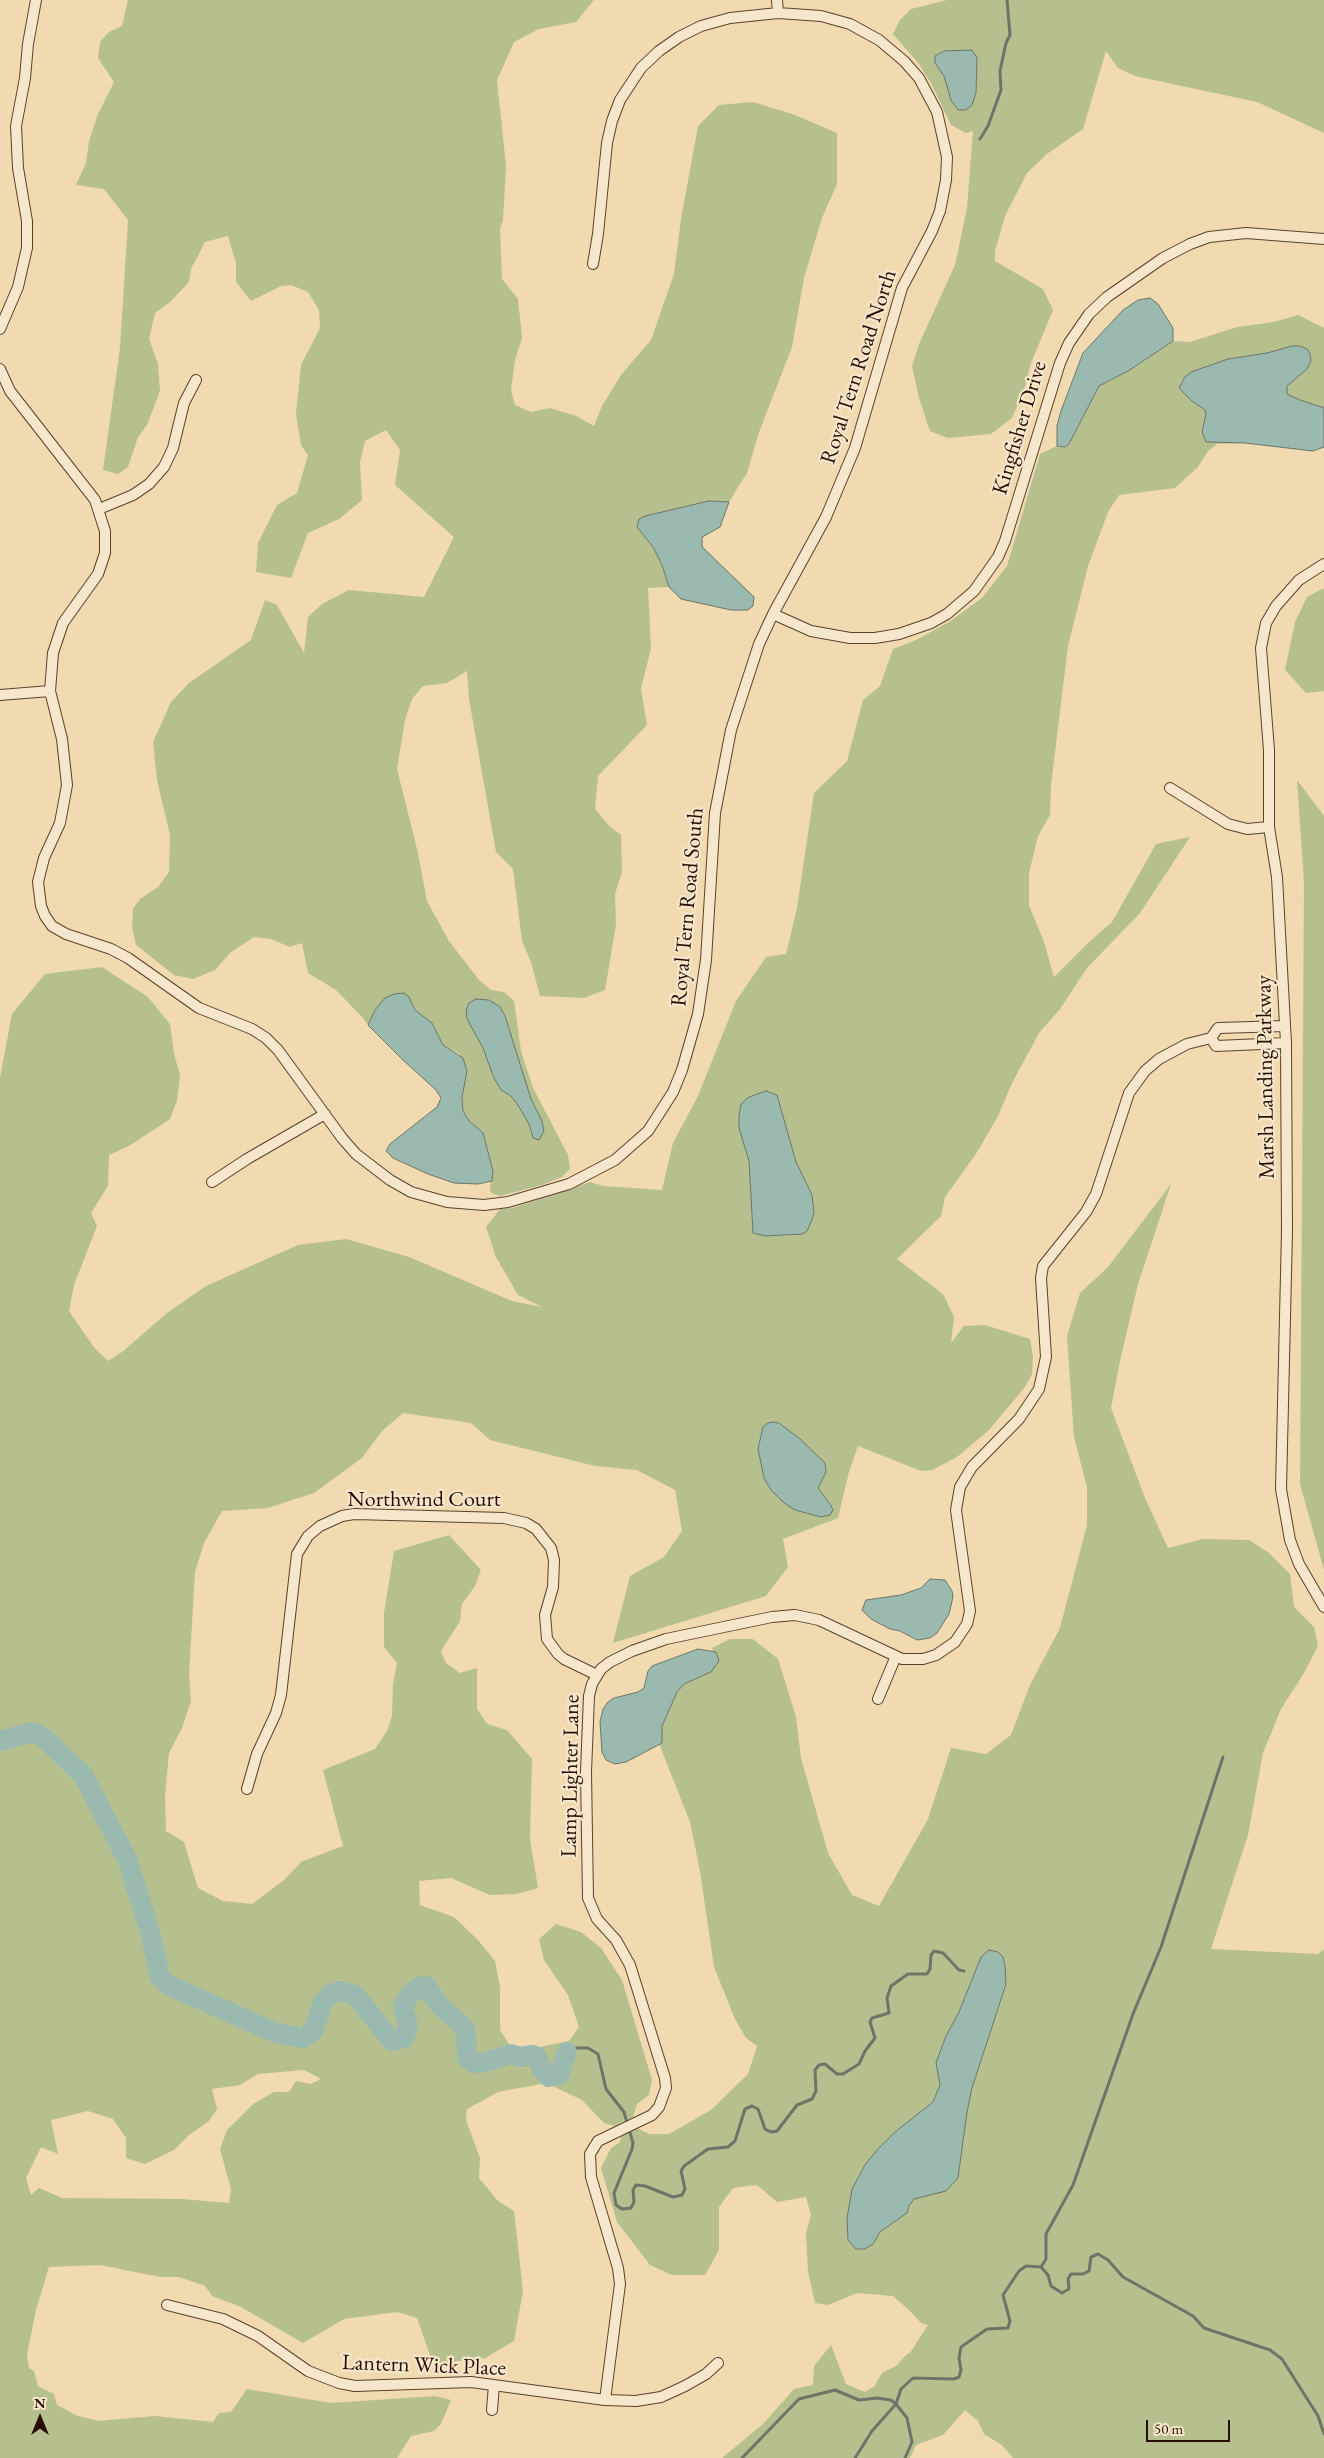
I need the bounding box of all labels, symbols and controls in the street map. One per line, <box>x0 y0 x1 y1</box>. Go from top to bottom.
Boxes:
street label: Royal Tern Road North <box>815 267 903 467</box>
street label: Kingfisher Drive <box>987 358 1053 498</box>
street label: Royal Tern Road South <box>666 806 710 1008</box>
street label: Marsh Landing Parkway <box>1251 975 1281 1179</box>
street label: Northwind Court <box>347 1487 501 1513</box>
street label: Lamp Lighter Lane <box>556 1694 586 1858</box>
street label: Lantern Wick Place <box>342 2350 506 2382</box>
north arrow <box>15 2393 65 2443</box>
text: N <box>34 2394 46 2412</box>
scale bar <box>1149 2410 1233 2442</box>
text: 50 m <box>1154 2419 1183 2438</box>

